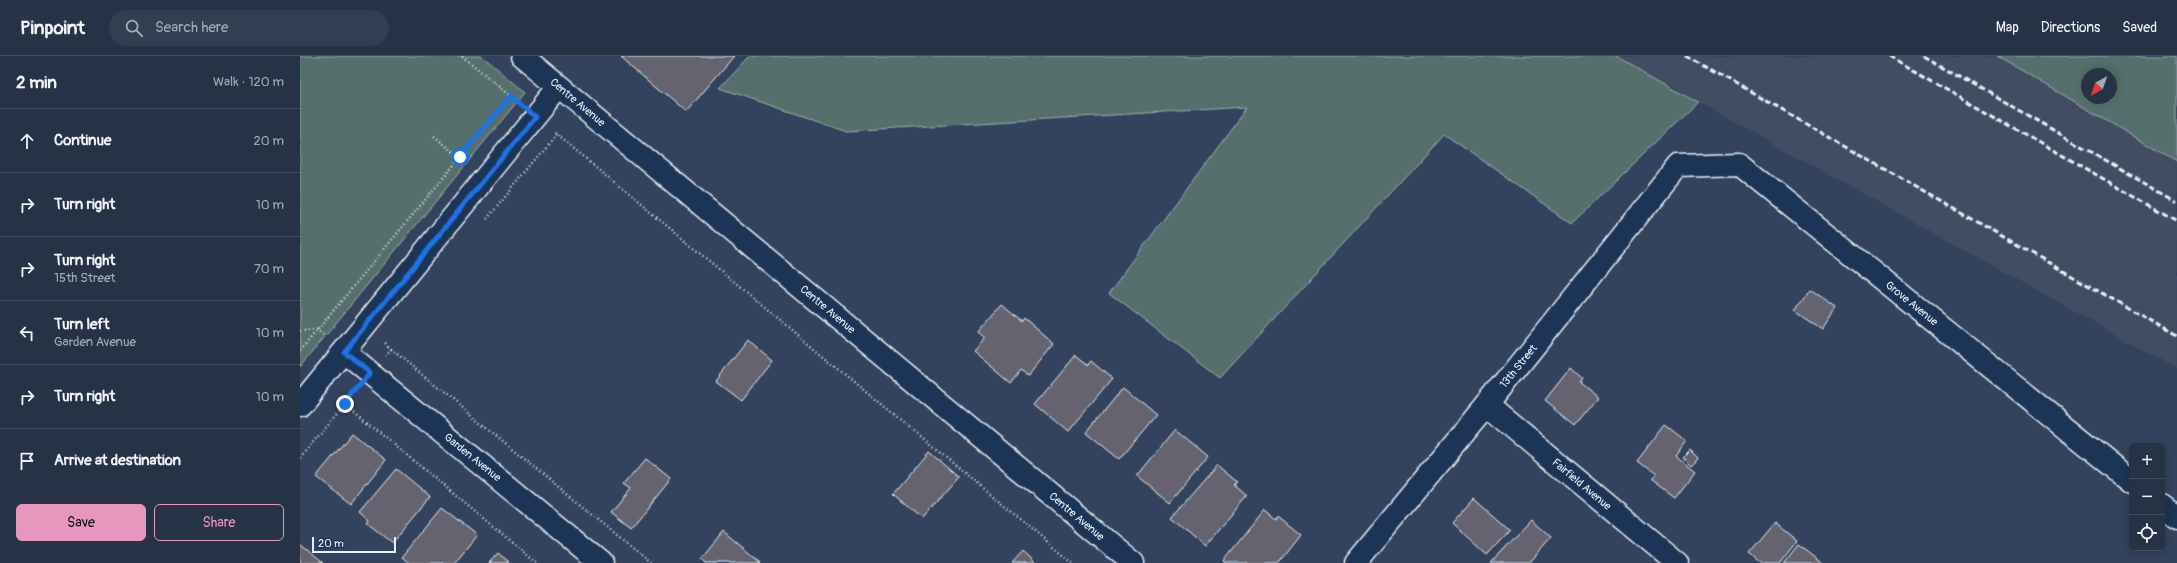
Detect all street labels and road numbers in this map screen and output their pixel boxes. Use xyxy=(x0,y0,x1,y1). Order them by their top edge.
street label: Centre Avenue xyxy=(548,76,608,130)
street label: Grove Avenue xyxy=(1883,278,1941,329)
street label: Centre Avenue xyxy=(798,283,858,337)
street label: 13th Street xyxy=(1497,341,1540,391)
street label: Garden Avenue xyxy=(442,431,504,485)
street label: Fairfield Avenue xyxy=(1550,456,1614,513)
street label: Centre Avenue xyxy=(1047,490,1107,544)

